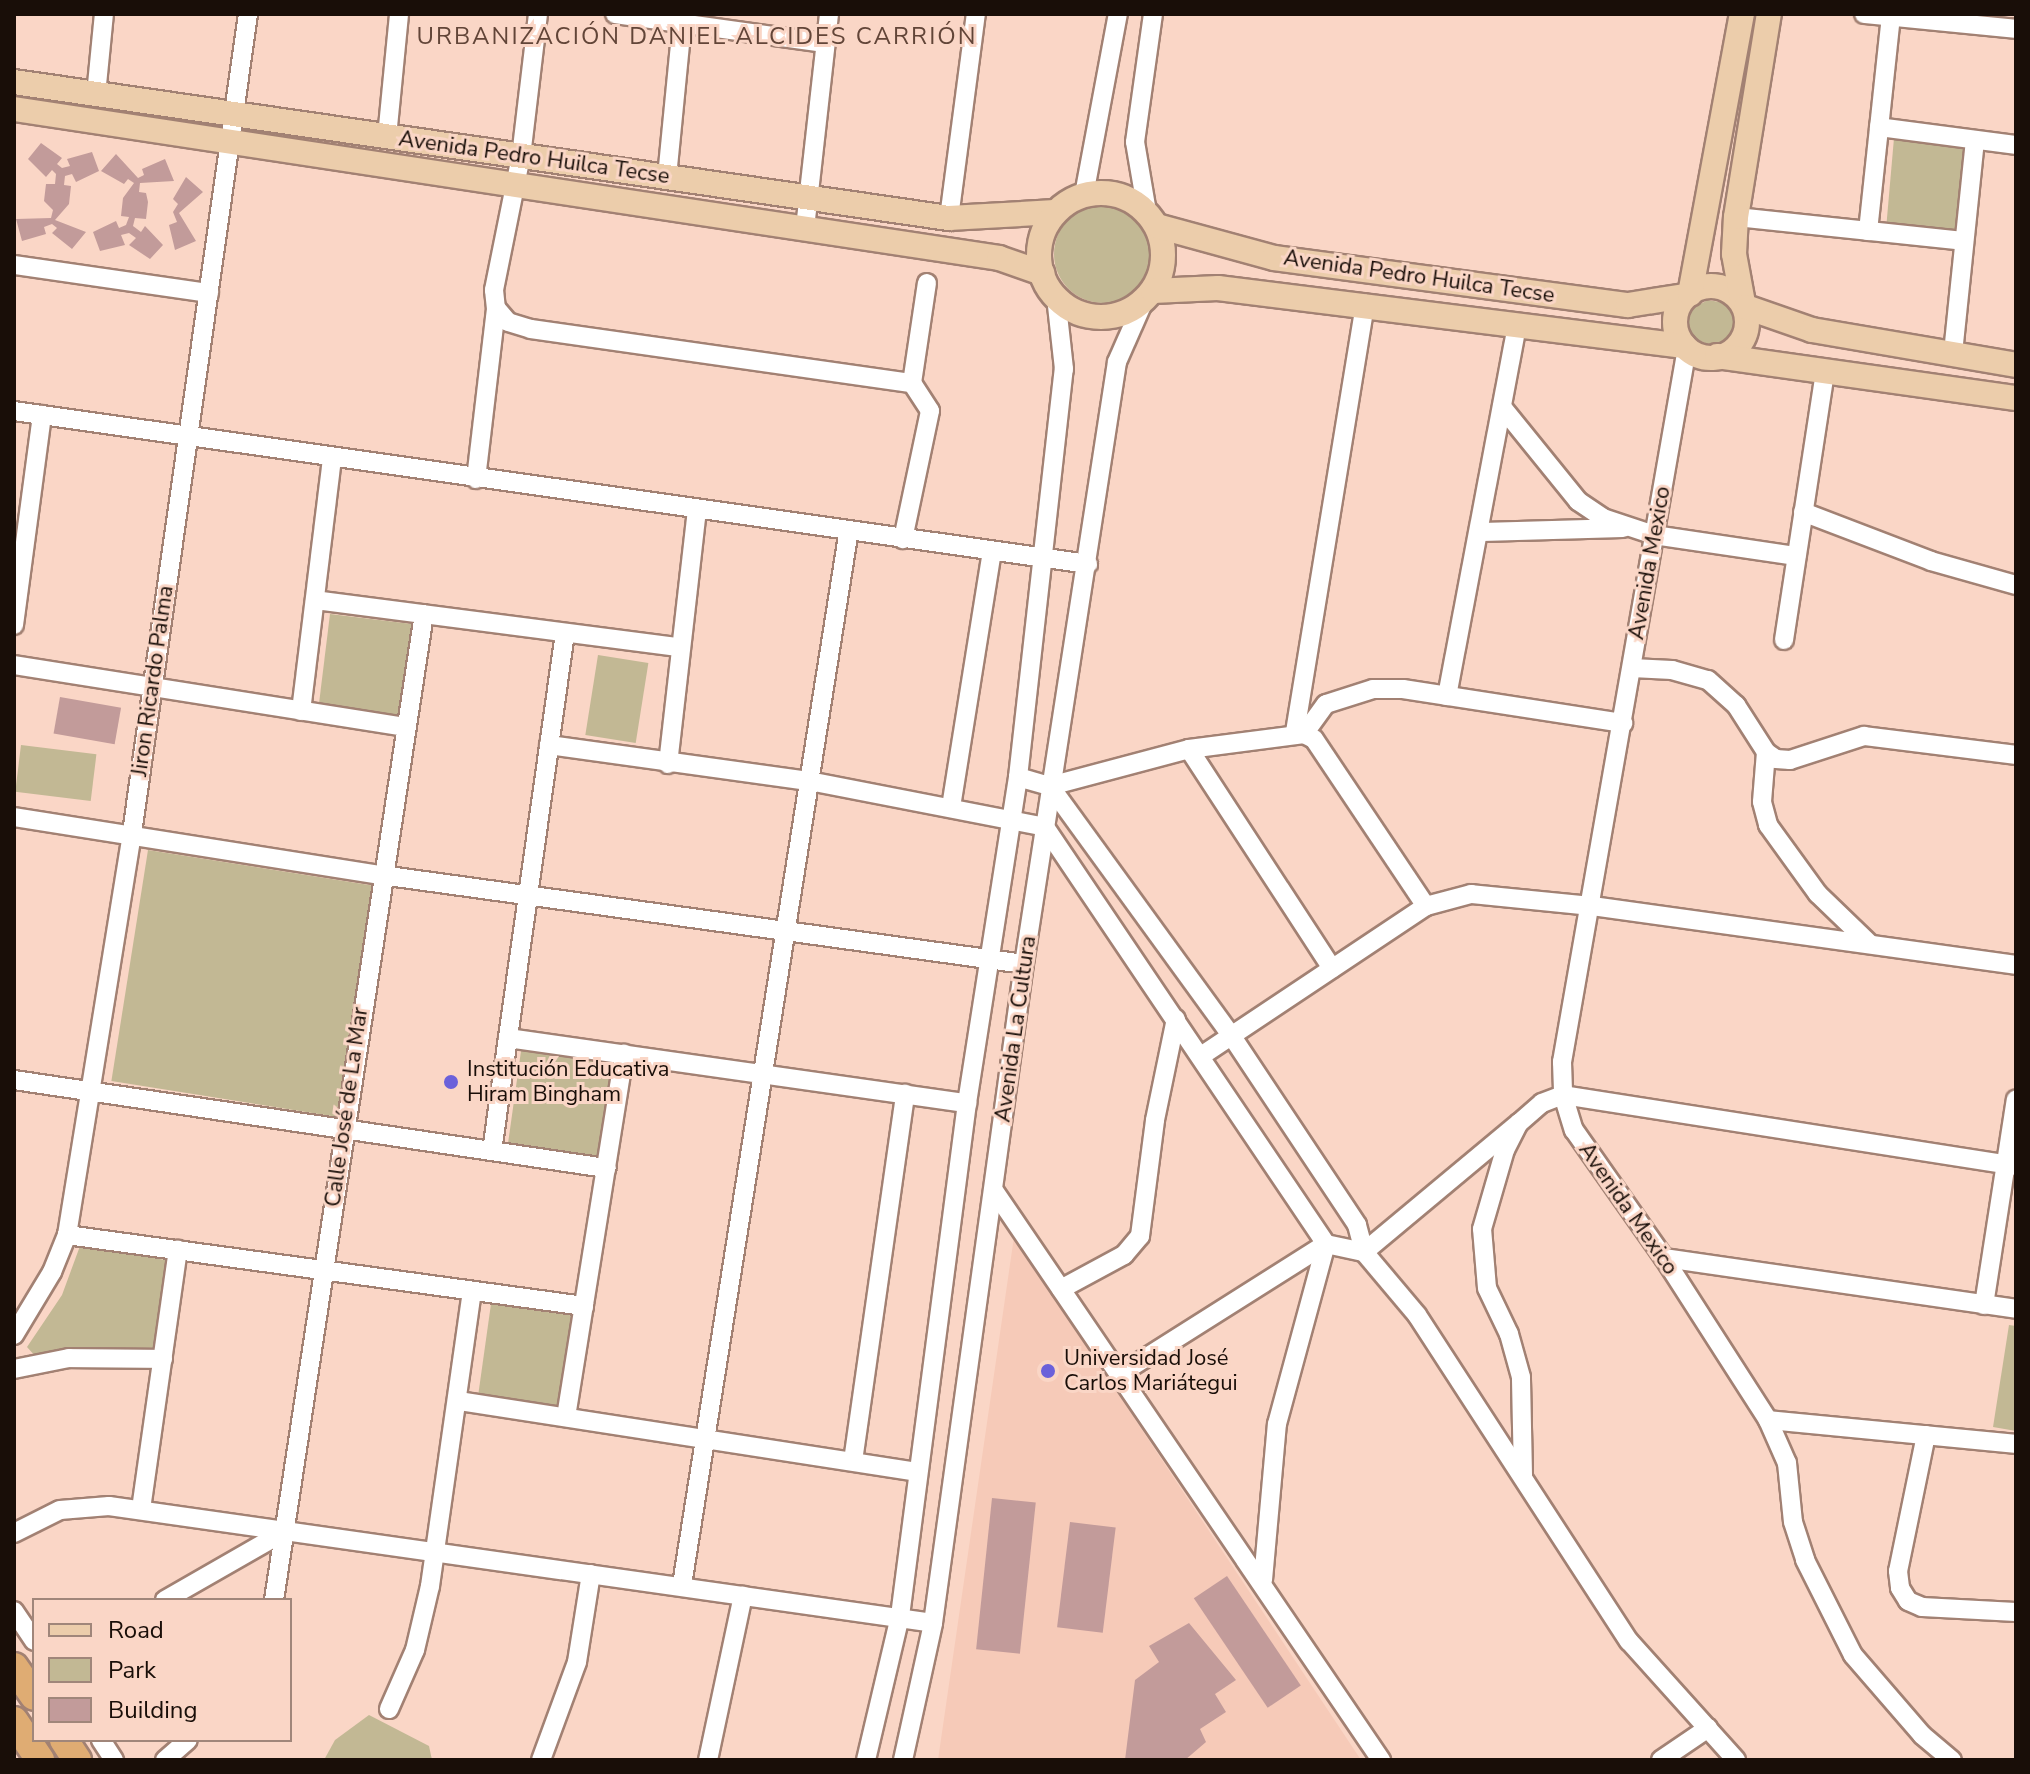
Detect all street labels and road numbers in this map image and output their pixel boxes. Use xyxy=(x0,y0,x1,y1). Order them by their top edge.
street label: Avenida Pedro Huilca Tecse xyxy=(397,126,671,190)
street label: Avenida Pedro Huilca Tecse xyxy=(1282,245,1556,309)
street label: Avenida Mexico xyxy=(1624,484,1676,642)
street label: Jiron Ricardo Palma xyxy=(127,584,179,778)
street label: Avenida La Cultura xyxy=(990,934,1042,1124)
street label: Calle José de La Mar xyxy=(320,1005,374,1209)
street label: Avenida Mexico xyxy=(1573,1138,1683,1280)

